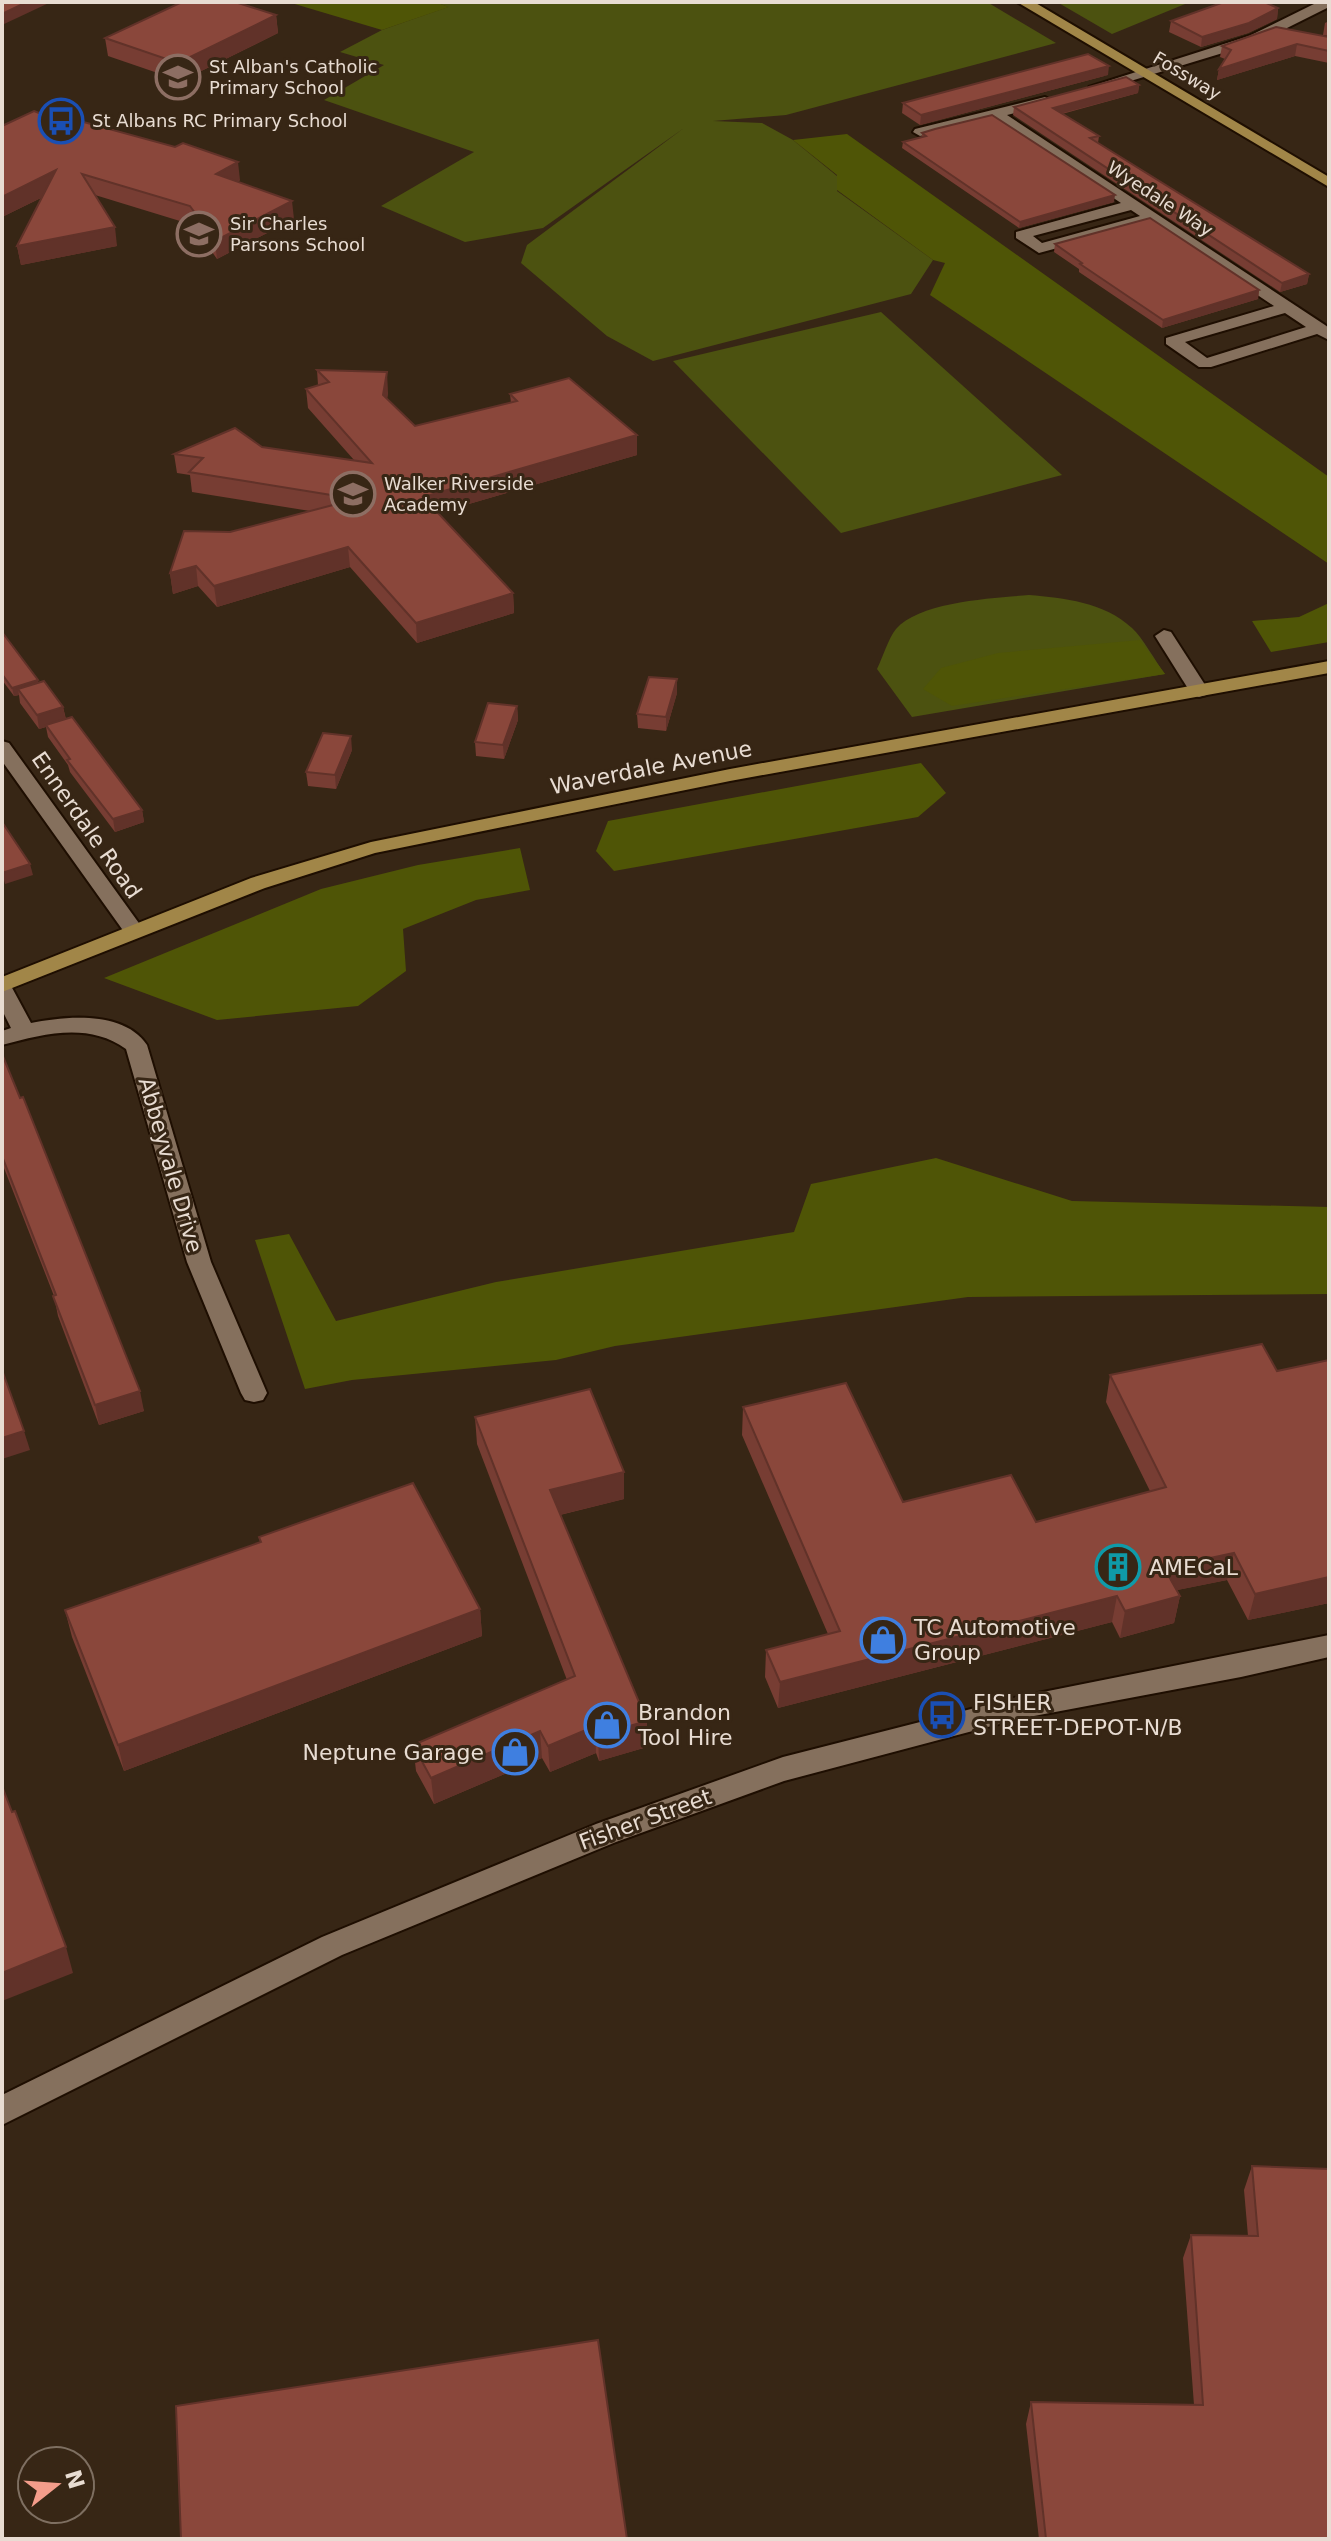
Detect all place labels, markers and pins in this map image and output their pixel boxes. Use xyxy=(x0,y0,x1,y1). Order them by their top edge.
school or university icon: St Alban's Catholic Primary School xyxy=(154,53,202,101)
place label: St Alban's Catholic Primary School xyxy=(209,56,377,98)
bus stop icon: St Albans RC Primary School xyxy=(37,97,85,145)
place label: St Albans RC Primary School xyxy=(92,110,347,131)
school or university icon: Sir Charles Parsons School xyxy=(175,210,223,258)
place label: Sir Charles Parsons School xyxy=(230,213,365,255)
school or university icon: Walker Riverside Academy xyxy=(329,470,377,518)
place label: Walker Riverside Academy xyxy=(384,473,534,515)
building icon: AMECaL xyxy=(1094,1543,1142,1591)
place label: AMECaL xyxy=(1149,1555,1239,1580)
place label: TC Automotive Group xyxy=(913,1615,1076,1665)
shop icon: TC Automotive Group xyxy=(859,1616,907,1664)
place label: FISHER STREET-DEPOT-N/B xyxy=(973,1690,1183,1740)
bus stop icon: FISHER STREET-DEPOT-N/B xyxy=(918,1691,966,1739)
place label: Brandon Tool Hire xyxy=(637,1700,732,1750)
shop icon: Brandon Tool Hire xyxy=(583,1701,631,1749)
shop icon: Neptune Garage xyxy=(491,1728,539,1776)
place label: Neptune Garage xyxy=(302,1740,484,1765)

